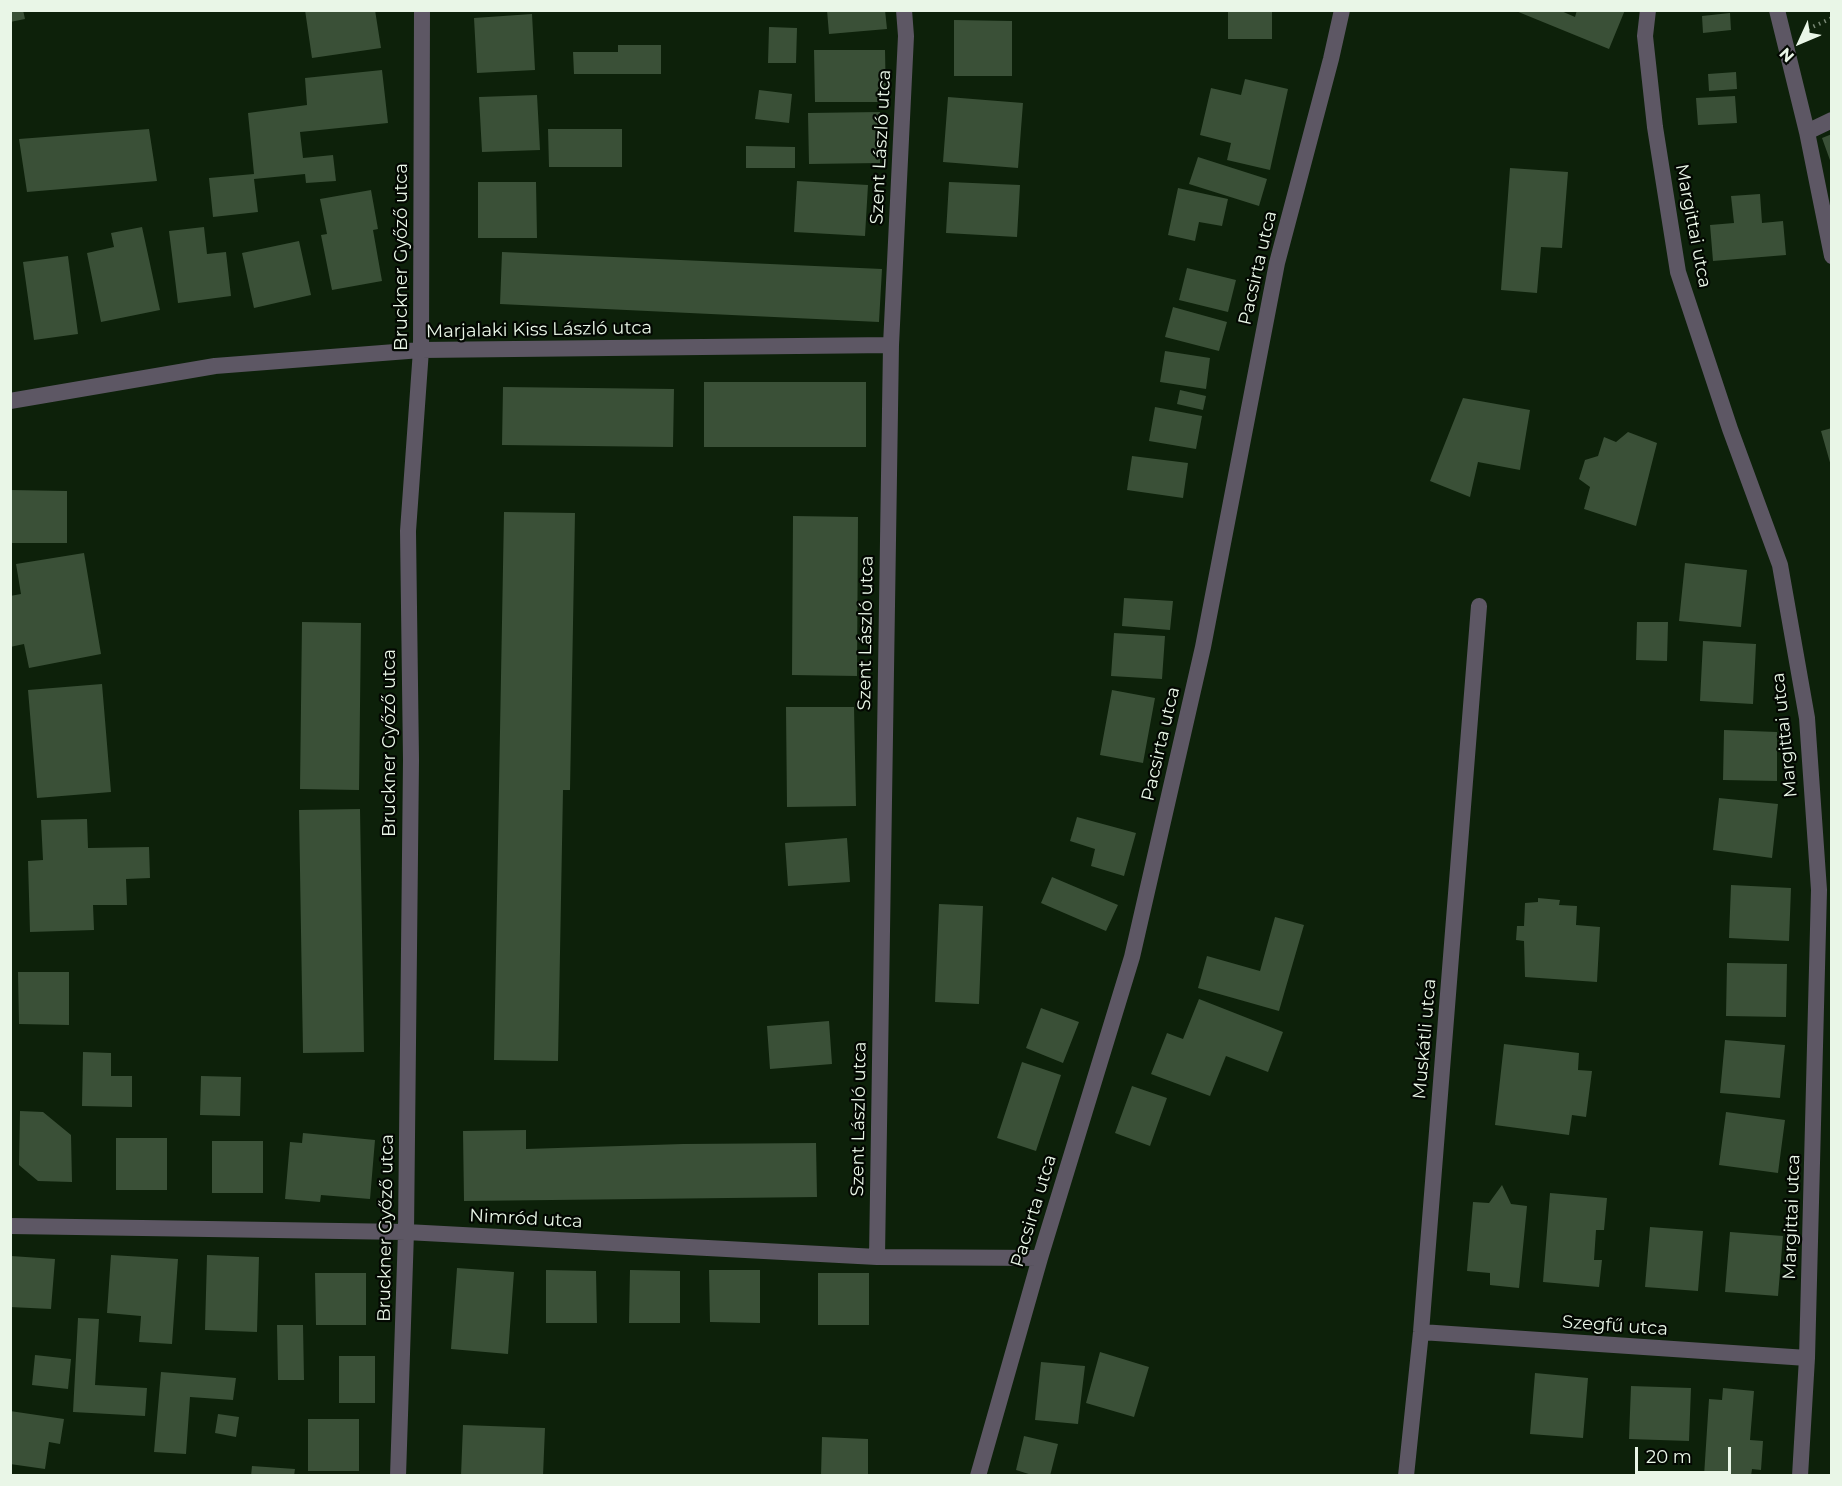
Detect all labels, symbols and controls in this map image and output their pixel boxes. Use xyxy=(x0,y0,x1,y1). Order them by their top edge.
north arrow xyxy=(1770,12,1830,72)
text: N xyxy=(1775,44,1798,66)
street label: Szent László utca xyxy=(866,69,896,225)
street label: Margittai utca xyxy=(1670,162,1716,290)
street label: Bruckner Győző utca xyxy=(391,163,413,351)
street label: Pacsirta utca xyxy=(1234,209,1282,327)
street label: Marjalaki Kiss László utca xyxy=(426,317,652,343)
street label: Szent László utca xyxy=(854,555,878,711)
street label: Bruckner Győző utca xyxy=(379,649,401,837)
street label: Margittai utca xyxy=(1768,671,1802,799)
street label: Pacsirta utca xyxy=(1137,685,1185,803)
street label: Muskátli utca xyxy=(1409,978,1441,1100)
street label: Szent László utca xyxy=(847,1041,871,1197)
street label: Bruckner Győző utca xyxy=(374,1134,398,1322)
street label: Pacsirta utca xyxy=(1007,1152,1061,1270)
street label: Margittai utca xyxy=(1779,1154,1805,1280)
street label: Nimród utca xyxy=(469,1205,583,1233)
street label: Szegfű utca xyxy=(1561,1312,1669,1340)
scale bar xyxy=(1638,1435,1734,1473)
text: 20 m xyxy=(1646,1446,1692,1468)

